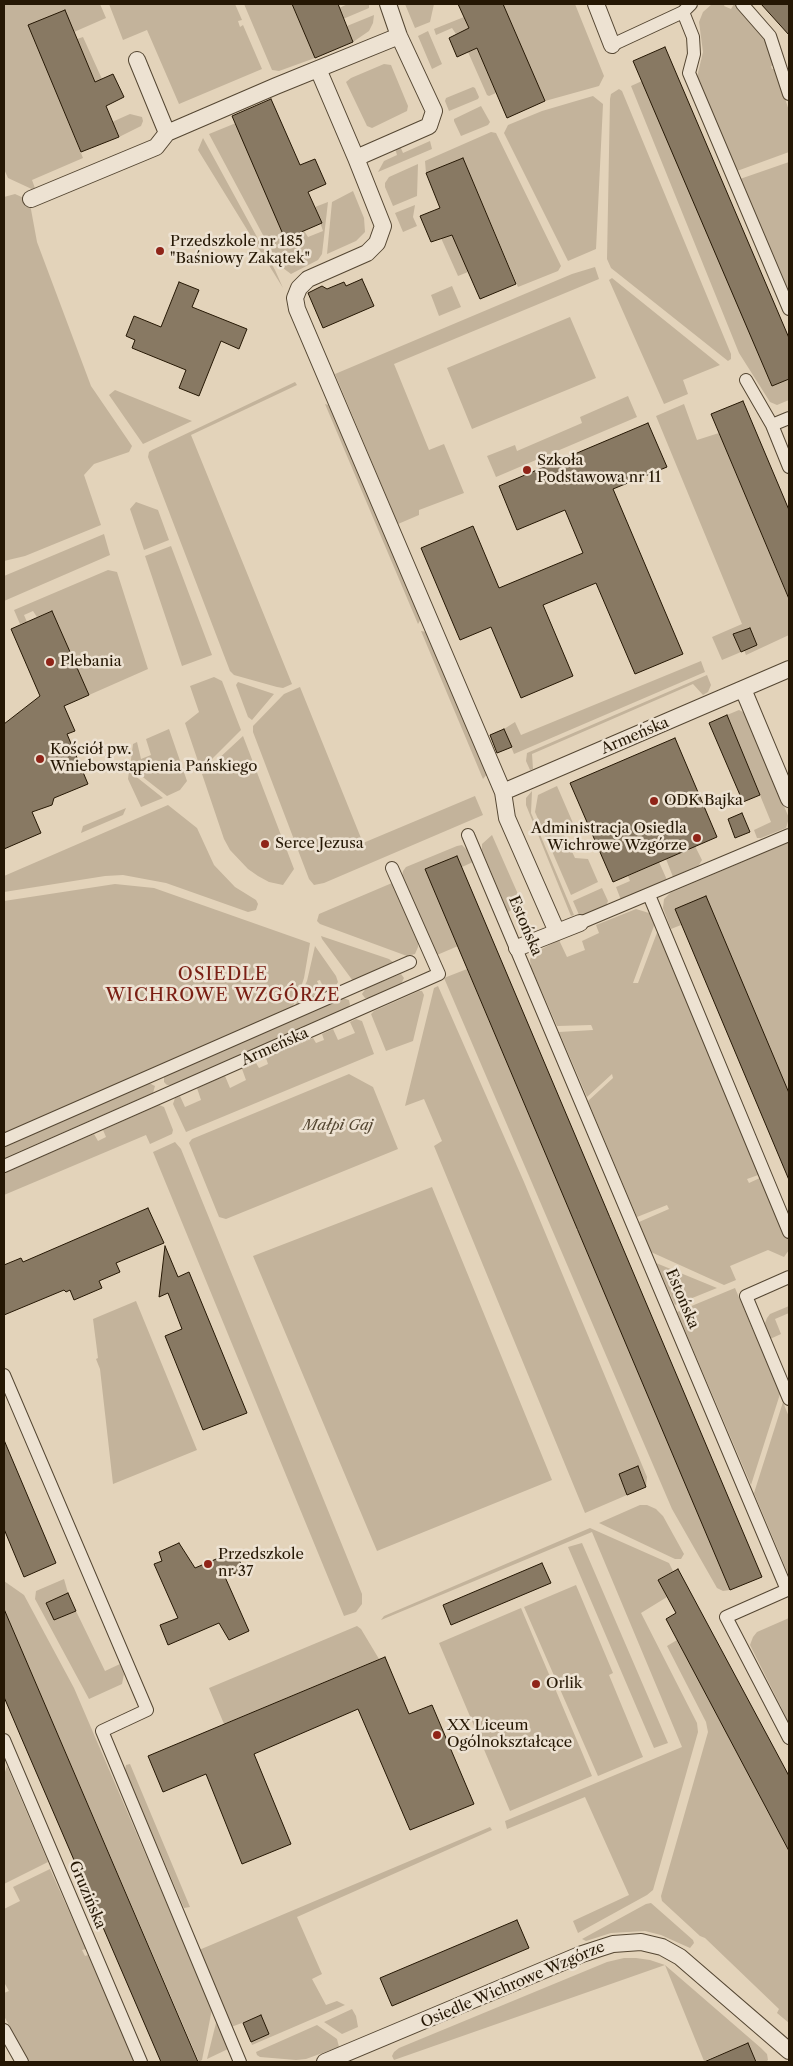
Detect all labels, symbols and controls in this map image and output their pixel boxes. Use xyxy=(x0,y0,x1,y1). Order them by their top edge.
place label: Przedszkole nr 185 "Baśniowy Zakątek" xyxy=(170,233,310,268)
marker: Przedszkole nr 185 "Baśniowy Zakątek" xyxy=(154,245,166,257)
place label: Szkoła Podstawowa nr 11 xyxy=(537,452,661,487)
marker: Szkoła Podstawowa nr 11 xyxy=(521,464,533,476)
place label: Plebania xyxy=(60,653,122,671)
marker: Plebania xyxy=(44,656,56,668)
street label: Armeńska xyxy=(598,714,672,758)
place label: Kościół pw. Wniebowstąpienia Pańskiego xyxy=(50,741,257,776)
marker: Kościół pw. Wniebowstąpienia Pańskiego xyxy=(34,753,46,765)
place label: ODK Bajka xyxy=(664,792,743,810)
marker: ODK Bajka xyxy=(648,795,660,807)
place label: Administracja Osiedla Wichrowe Wzgórze xyxy=(531,820,687,855)
marker: Administracja Osiedla Wichrowe Wzgórze xyxy=(691,832,703,844)
place label: Serce Jezusa xyxy=(275,835,364,853)
marker: Serce Jezusa xyxy=(259,838,271,850)
street label: Estońska xyxy=(504,893,546,959)
district label: OSIEDLE WICHROWE WZGÓRZE xyxy=(104,964,342,1006)
street label: Armeńska xyxy=(239,1024,311,1070)
park label: Małpi Gaj xyxy=(303,1117,373,1135)
street label: Estońska xyxy=(661,1266,703,1332)
place label: Przedszkole nr 37 xyxy=(218,1546,304,1581)
marker: Przedszkole nr 37 xyxy=(202,1558,214,1570)
place label: Orlik xyxy=(546,1675,582,1693)
marker: Orlik xyxy=(530,1678,542,1690)
place label: XX Liceum Ogólnokształcące xyxy=(447,1717,572,1752)
marker: XX Liceum Ogólnokształcące xyxy=(431,1729,443,1741)
street label: Gruzińska xyxy=(65,1858,109,1932)
street label: Osiedle Wichrowe Wzgórze xyxy=(418,1938,608,2032)

